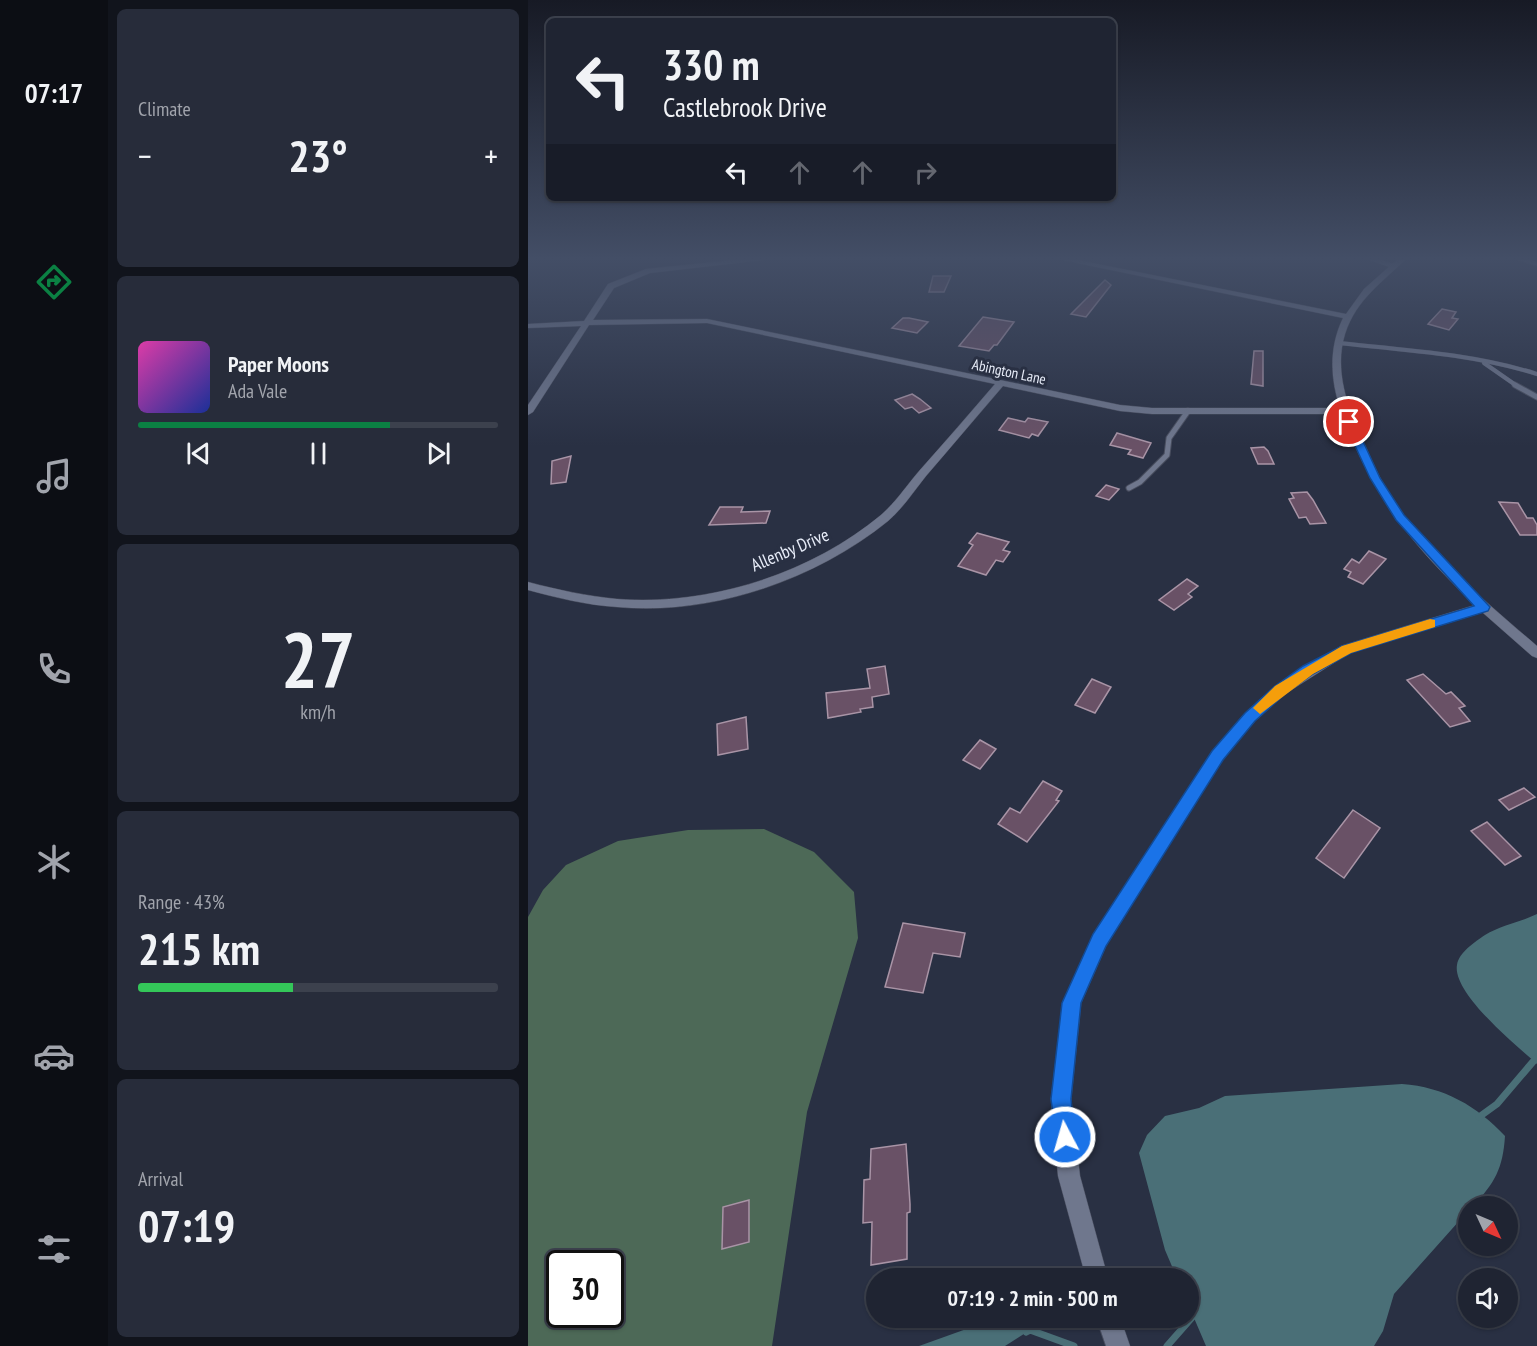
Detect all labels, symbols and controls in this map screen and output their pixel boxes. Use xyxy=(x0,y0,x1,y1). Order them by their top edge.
text: 330 m xyxy=(663,37,760,92)
icon: left xyxy=(564,42,642,120)
text: 07:17 xyxy=(25,76,83,110)
text: Castlebrook Drive xyxy=(663,90,827,124)
text: Climate xyxy=(138,96,191,122)
text: 23° xyxy=(288,126,348,184)
text: − xyxy=(138,134,152,177)
text: + xyxy=(484,134,498,177)
icon: left xyxy=(720,156,753,189)
icon: ahead xyxy=(783,156,816,189)
icon: ahead xyxy=(846,156,879,189)
icon: right xyxy=(909,156,942,189)
icon: directions xyxy=(33,261,75,303)
text: Paper Moons xyxy=(228,350,329,378)
street label: Abington Lane xyxy=(970,354,1048,389)
text: Ada Vale xyxy=(228,378,287,404)
pin xyxy=(1323,396,1374,447)
icon: arrive xyxy=(1332,405,1365,438)
icon: previous xyxy=(182,437,215,470)
icon: pause xyxy=(302,437,335,470)
icon: next xyxy=(422,437,455,470)
icon: music xyxy=(33,455,75,497)
street label: Allenby Drive xyxy=(747,523,832,576)
text: 27 xyxy=(281,609,355,710)
icon: phone xyxy=(33,648,75,690)
text: km/h xyxy=(300,699,336,725)
icon: climate xyxy=(33,841,75,883)
text: Range · 43% xyxy=(138,889,225,915)
text: 215 km xyxy=(138,919,260,977)
icon: car xyxy=(33,1035,75,1077)
position arrow xyxy=(1033,1105,1097,1169)
text: Arrival xyxy=(138,1166,183,1192)
text: 07:19 xyxy=(138,1196,235,1254)
north arrow xyxy=(1458,1196,1518,1256)
map controls xyxy=(1458,1196,1518,1328)
icon: filters xyxy=(33,1228,75,1270)
speed limit sign: 30 xyxy=(546,1250,624,1328)
button: sound xyxy=(1458,1268,1518,1328)
text: 07:19 · 2 min · 500 m xyxy=(947,1284,1118,1312)

